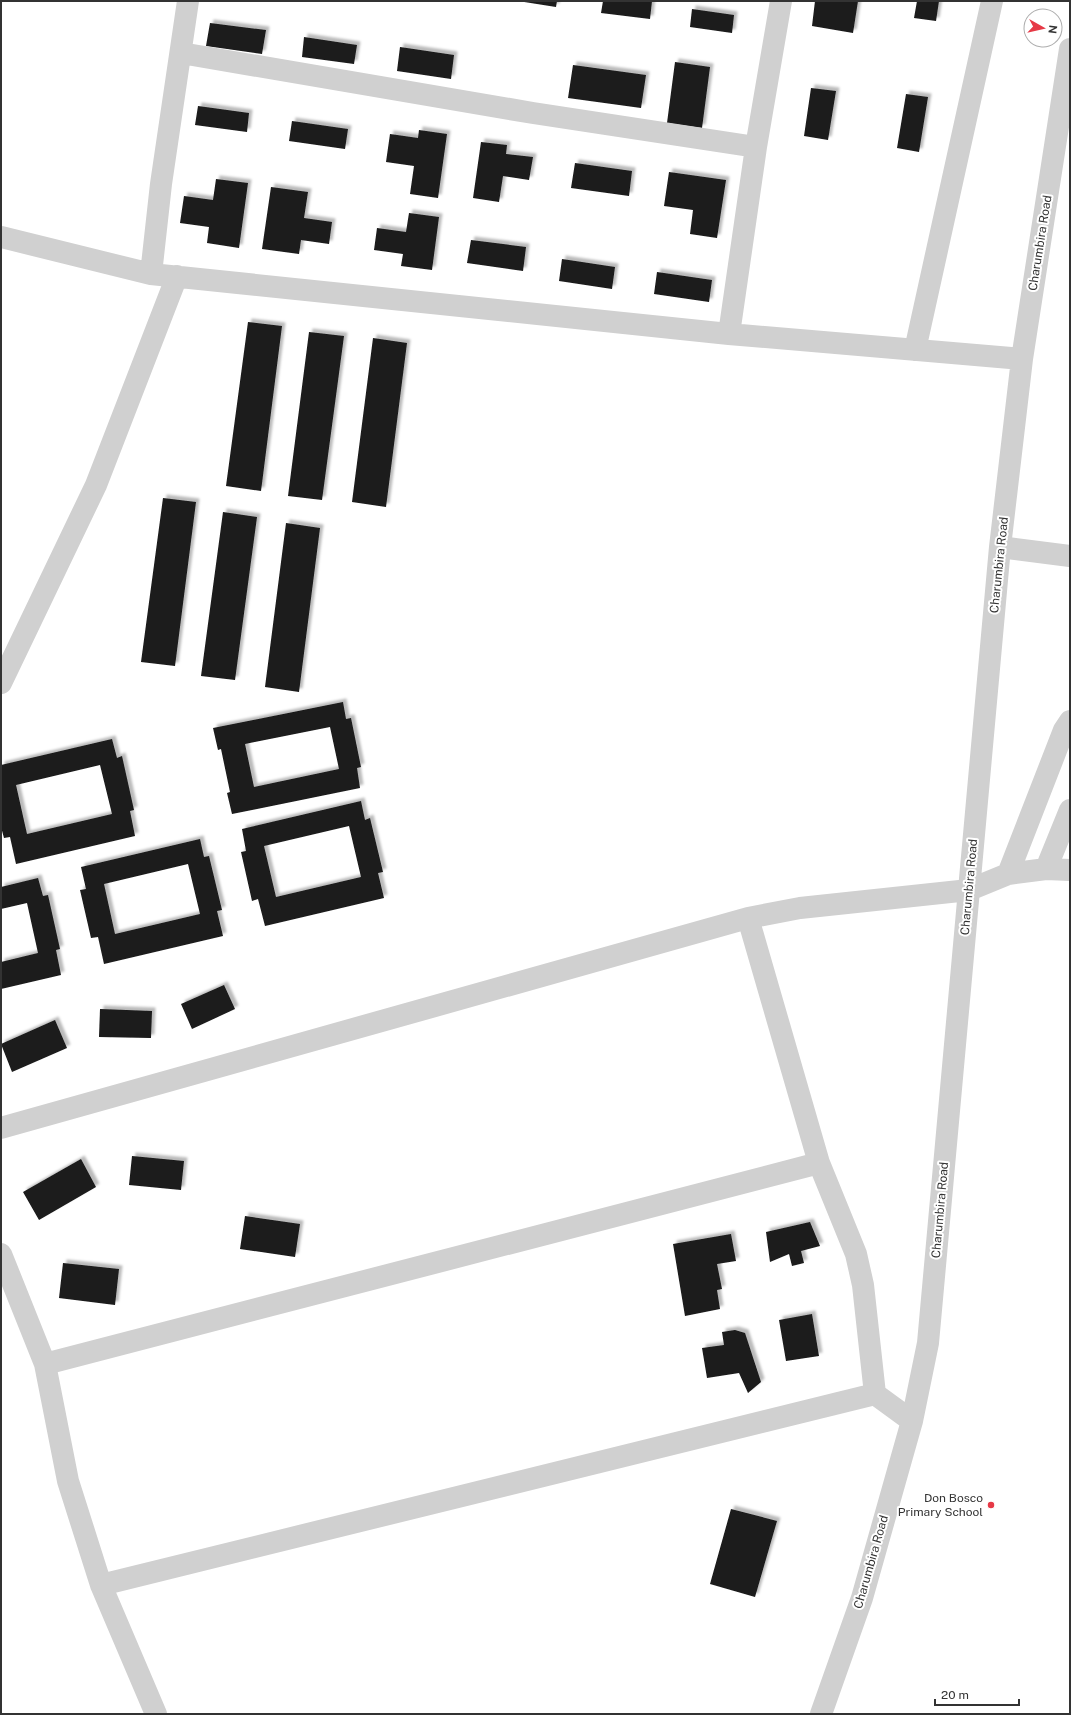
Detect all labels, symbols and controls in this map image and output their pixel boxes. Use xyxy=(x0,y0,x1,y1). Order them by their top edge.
north arrow xyxy=(1023,8,1063,48)
text: N xyxy=(1046,24,1059,34)
street label: Charumbira Road xyxy=(1026,194,1054,292)
street label: Charumbira Road xyxy=(987,516,1011,614)
street label: Charumbira Road xyxy=(958,838,980,936)
street label: Charumbira Road xyxy=(929,1161,951,1259)
place label: Don Bosco Primary School xyxy=(898,1491,983,1519)
marker: Don Bosco Primary School xyxy=(986,1500,996,1510)
street label: Charumbira Road xyxy=(851,1514,891,1610)
scale bar xyxy=(935,1681,1019,1707)
text: 20 m xyxy=(941,1688,969,1702)

